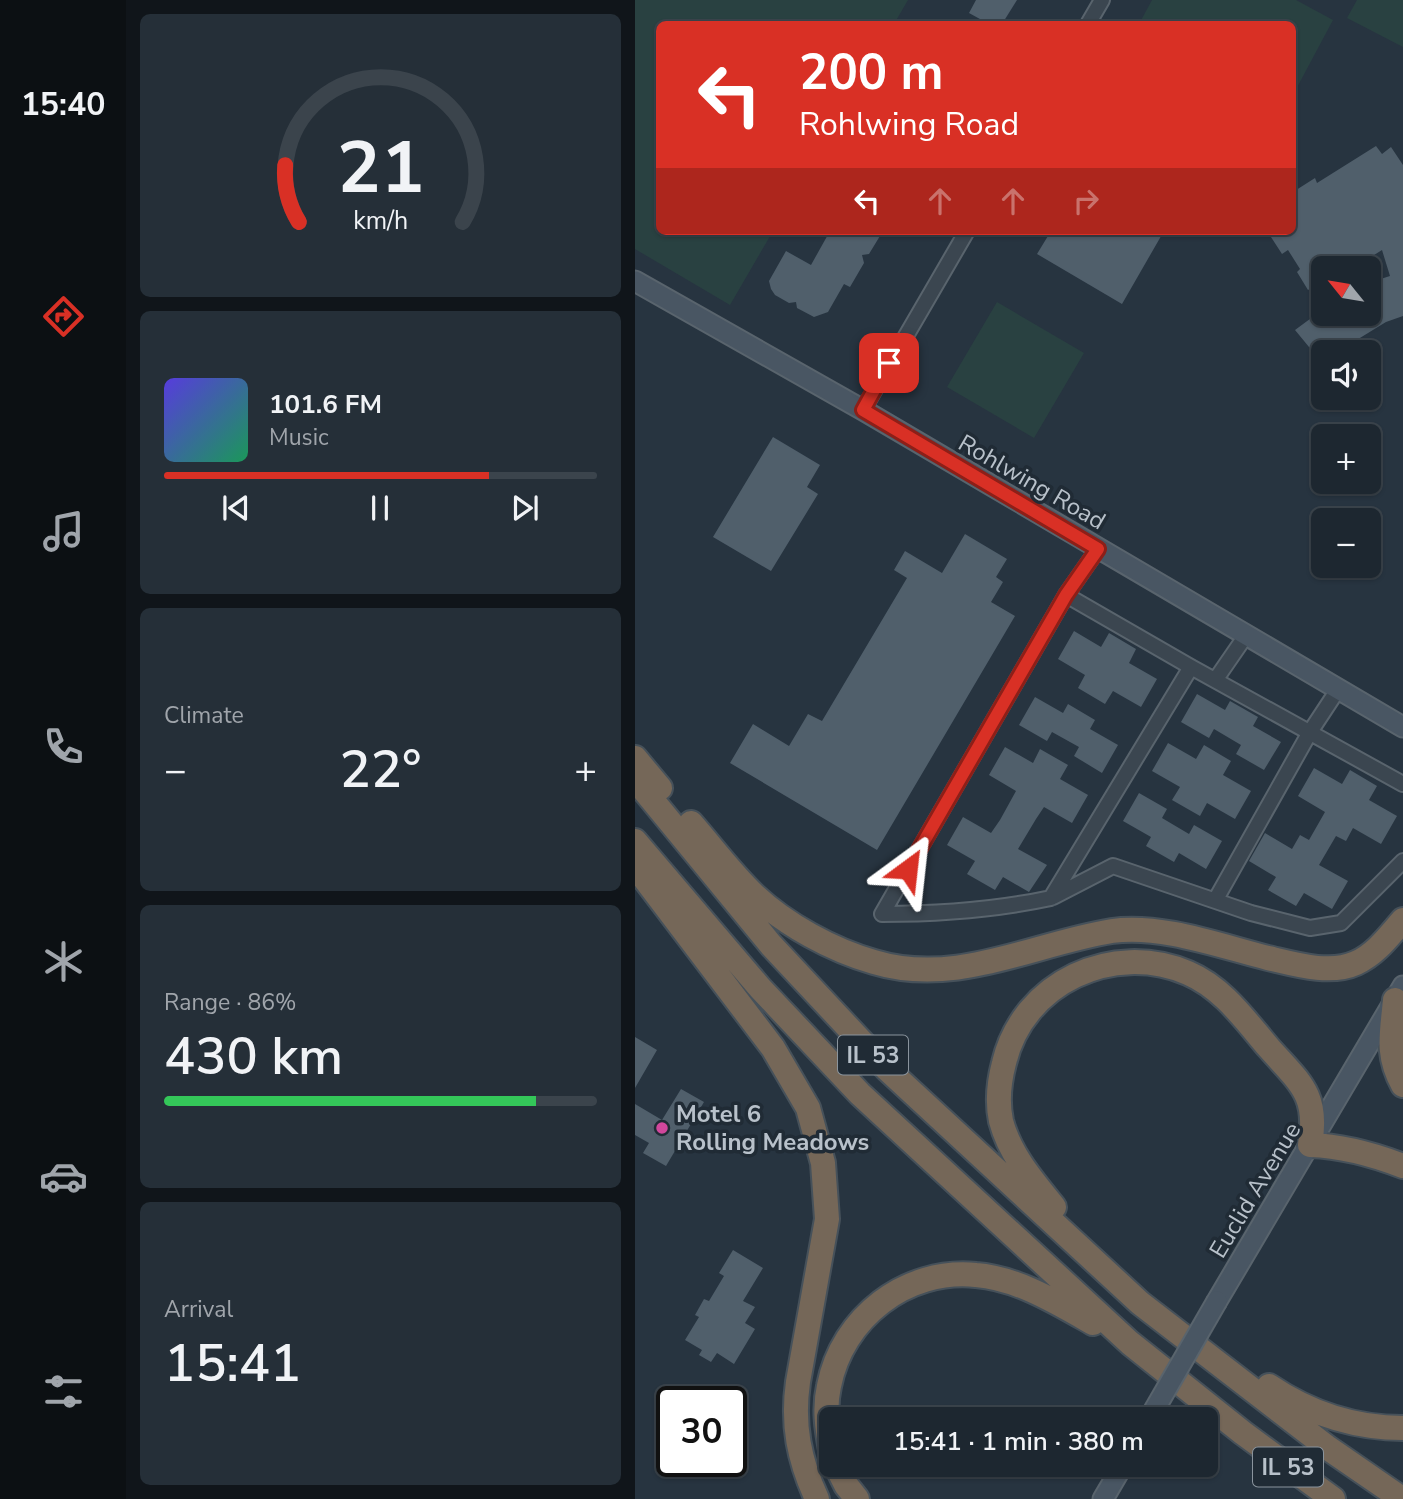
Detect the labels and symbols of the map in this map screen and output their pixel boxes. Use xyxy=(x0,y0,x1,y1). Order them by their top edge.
north arrow xyxy=(1311,256,1381,326)
pin xyxy=(859,333,919,393)
street label: Rohlwing Road xyxy=(953,427,1111,537)
position arrow xyxy=(871,832,945,906)
road number: IL 53 xyxy=(838,1036,908,1074)
place label: Motel 6 Rolling Meadows xyxy=(676,1098,869,1158)
street label: Euclid Avenue xyxy=(1202,1116,1308,1264)
marker: Motel 6 Rolling Meadows xyxy=(654,1120,670,1136)
speed limit sign: 30 xyxy=(656,1386,747,1477)
road number: IL 53 xyxy=(1253,1448,1323,1486)

